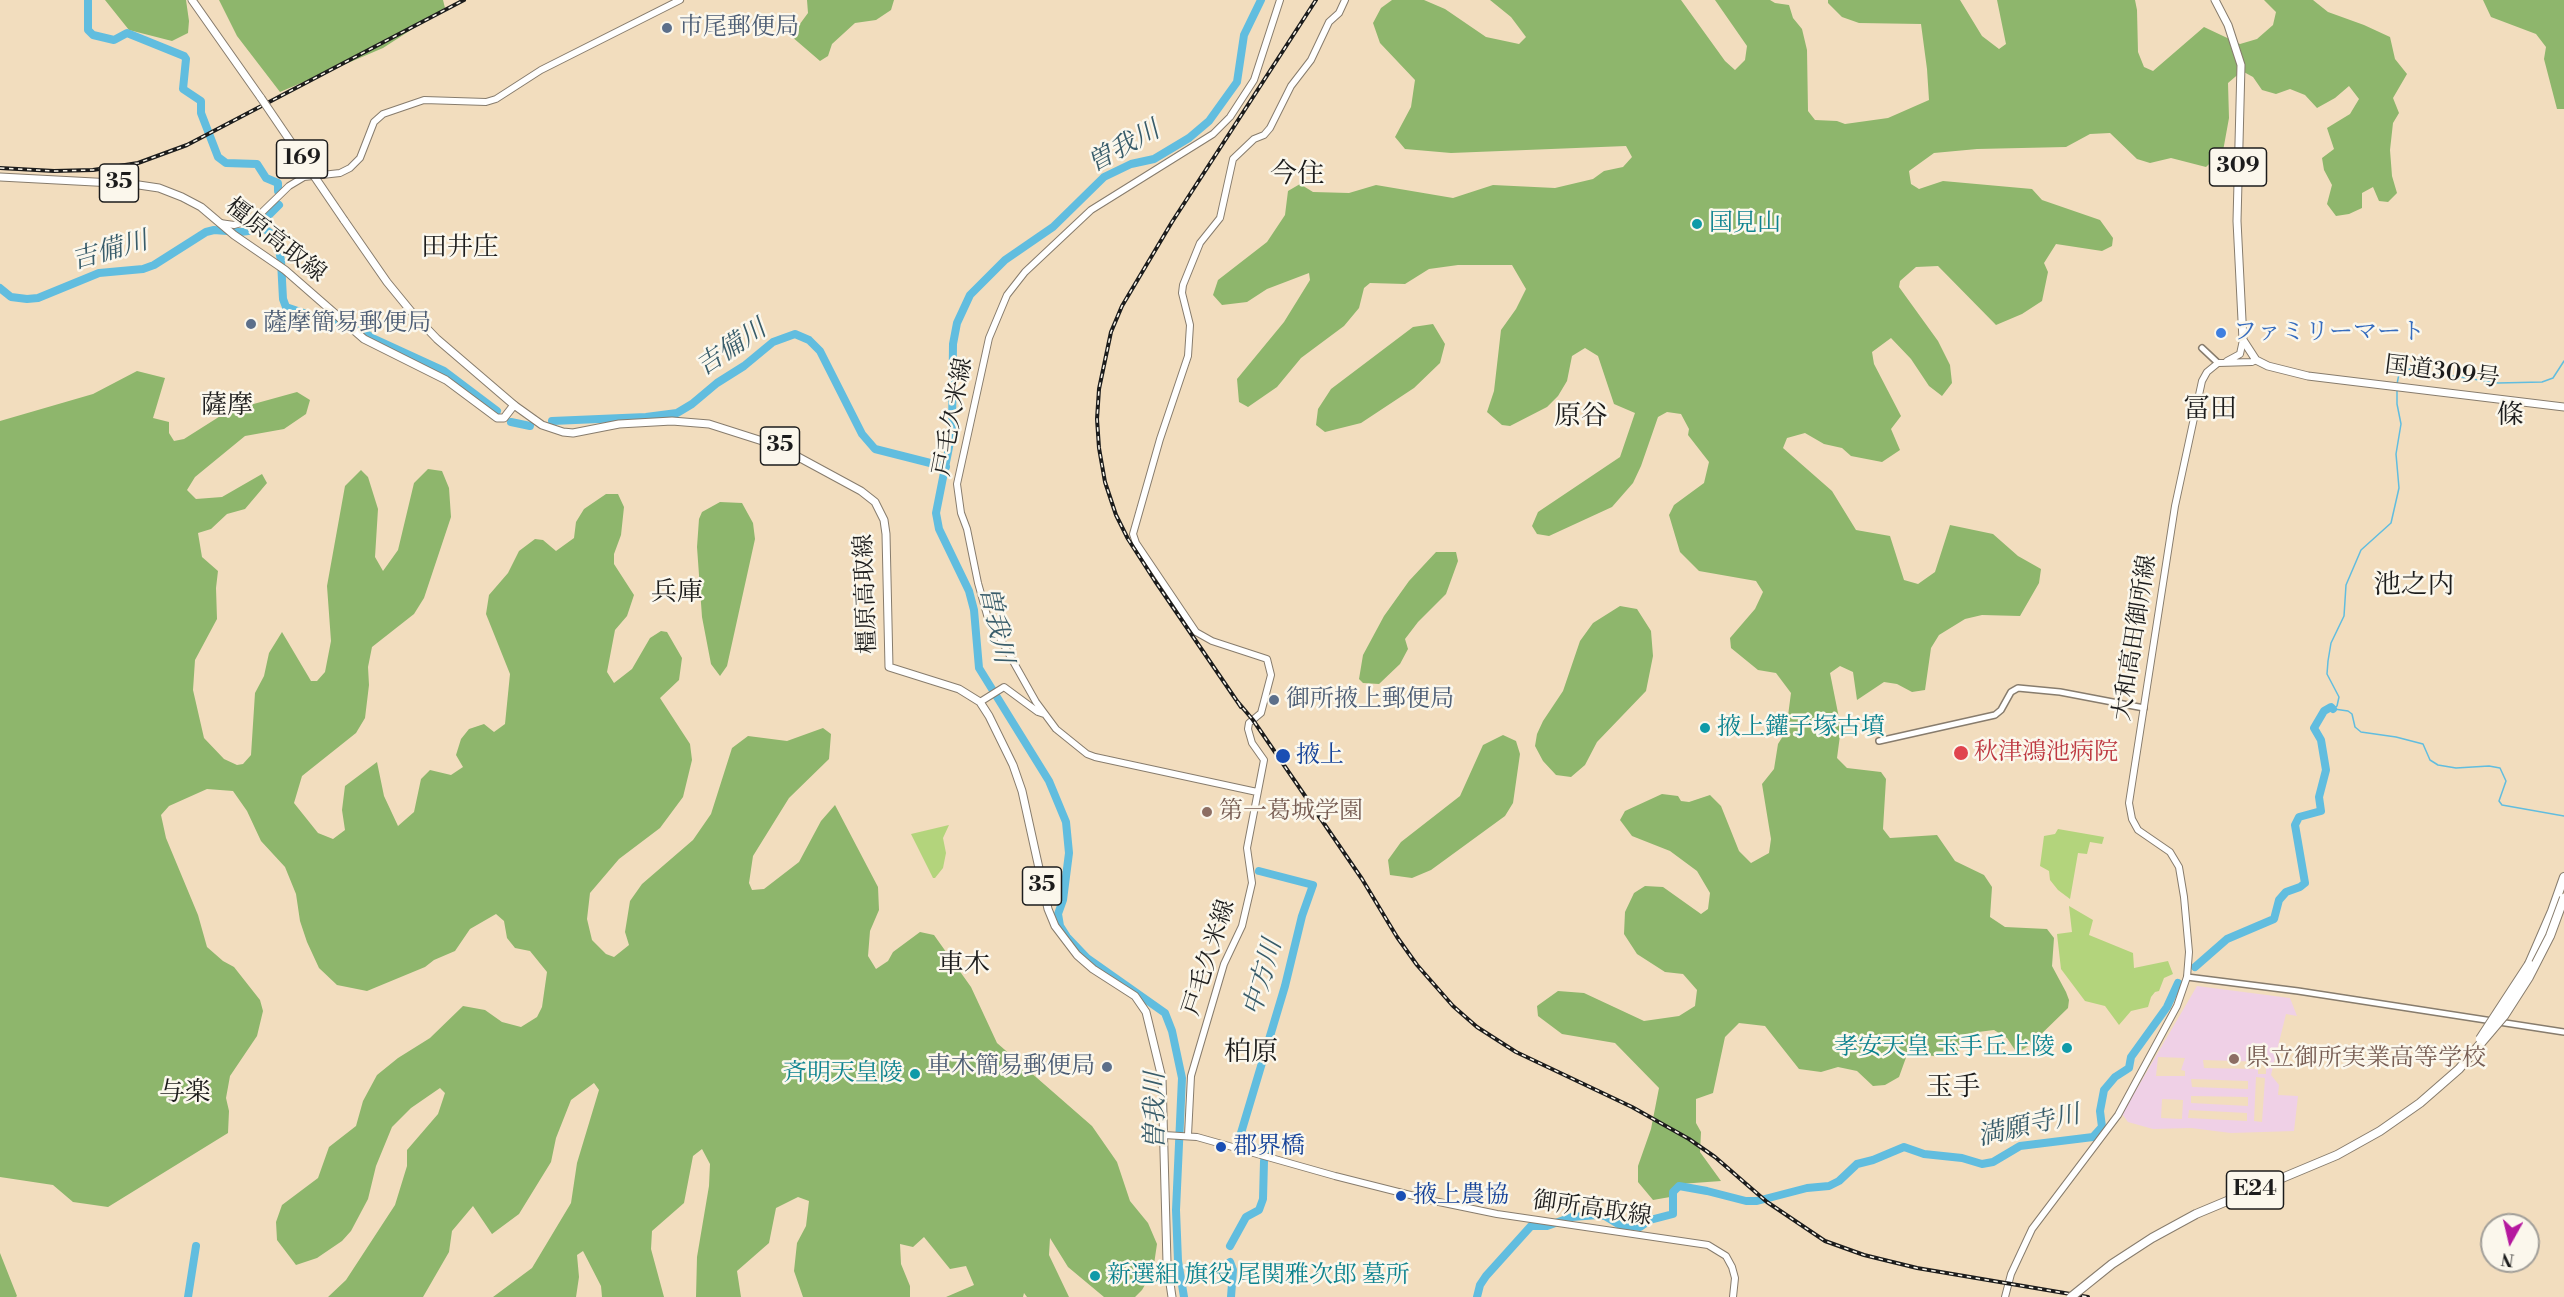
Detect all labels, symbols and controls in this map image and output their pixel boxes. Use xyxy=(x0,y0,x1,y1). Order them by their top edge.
place label: 市尾郵便局 xyxy=(679,14,799,42)
marker: 市尾郵便局 xyxy=(660,21,674,35)
water label: 曽我川 xyxy=(1082,115,1166,181)
road number: 169 xyxy=(276,140,328,178)
road number: 309 xyxy=(2210,148,2266,186)
district label: 今住 xyxy=(1270,160,1324,192)
road number: 35 xyxy=(100,164,138,202)
street label: 橿原高取線 xyxy=(219,193,331,289)
place label: 国見山 xyxy=(1709,210,1781,238)
marker: 国見山 xyxy=(1690,217,1704,231)
water label: 吉備川 xyxy=(68,226,152,278)
district label: 田井庄 xyxy=(421,233,499,265)
place label: 薩摩簡易郵便局 xyxy=(263,310,431,338)
water label: 吉備川 xyxy=(691,314,773,384)
marker: 薩摩簡易郵便局 xyxy=(244,317,258,331)
place label: ファミリーマート xyxy=(2233,319,2425,347)
marker: ファミリーマート xyxy=(2214,326,2228,340)
street label: 国道309号 xyxy=(2383,352,2501,394)
street label: 戸毛久米線 xyxy=(928,355,980,479)
district label: 薩摩 xyxy=(201,391,253,423)
district label: 冨田 xyxy=(2183,395,2237,427)
district label: 條 xyxy=(2497,401,2523,433)
district label: 原谷 xyxy=(1554,402,1608,434)
road number: 35 xyxy=(760,427,800,465)
street label: 橿原高取線 xyxy=(851,534,883,654)
street label: 大和高田御所線 xyxy=(2109,553,2163,723)
district label: 池之内 xyxy=(2374,571,2454,603)
district label: 兵庫 xyxy=(651,578,703,610)
water label: 曽我川 xyxy=(972,584,1018,666)
place label: 御所掖上郵便局 xyxy=(1286,686,1454,714)
marker: 御所掖上郵便局 xyxy=(1267,693,1281,707)
place label: 掖上鑵子塚古墳 xyxy=(1717,714,1885,742)
marker: 掖上鑵子塚古墳 xyxy=(1698,721,1712,735)
place label: 秋津鴻池病院 xyxy=(1974,739,2118,767)
place label: 掖上 xyxy=(1296,742,1344,770)
marker: 秋津鴻池病院 xyxy=(1952,744,1970,762)
marker: 掖上 xyxy=(1274,747,1292,765)
place label: 第一葛城学園 xyxy=(1219,798,1363,826)
marker: 第一葛城学園 xyxy=(1200,805,1214,819)
road number: 35 xyxy=(1022,867,1062,905)
street label: 戸毛久米線 xyxy=(1178,896,1242,1020)
water label: 中方川 xyxy=(1238,936,1290,1020)
district label: 車木 xyxy=(938,950,990,982)
place label: 孝安天皇 玉手丘上陵 xyxy=(1834,1034,2055,1062)
district label: 柏原 xyxy=(1224,1038,1278,1070)
marker: 孝安天皇 玉手丘上陵 xyxy=(2060,1041,2074,1055)
place label: 県立御所実業高等学校 xyxy=(2246,1045,2486,1073)
marker: 県立御所実業高等学校 xyxy=(2227,1052,2241,1066)
place label: 車木簡易郵便局 xyxy=(927,1053,1095,1081)
place label: 斉明天皇陵 xyxy=(783,1060,903,1088)
marker: 車木簡易郵便局 xyxy=(1100,1060,1114,1074)
marker: 斉明天皇陵 xyxy=(908,1067,922,1081)
water label: 曽我川 xyxy=(1141,1072,1173,1150)
district label: 玉手 xyxy=(1926,1073,1980,1105)
district label: 与楽 xyxy=(159,1078,211,1110)
water label: 満願寺川 xyxy=(1975,1100,2083,1154)
place label: 郡界橋 xyxy=(1233,1133,1305,1161)
marker: 郡界橋 xyxy=(1214,1140,1228,1154)
road number: E24 xyxy=(2226,1171,2284,1209)
place label: 掖上農協 xyxy=(1413,1182,1509,1210)
street label: 御所高取線 xyxy=(1531,1187,1653,1233)
marker: 掖上農協 xyxy=(1394,1189,1408,1203)
north arrow xyxy=(2480,1213,2540,1273)
text: N xyxy=(2500,1248,2515,1270)
place label: 新選組 旗役 尾関雅次郎 墓所 xyxy=(1107,1262,1410,1290)
marker: 新選組 旗役 尾関雅次郎 墓所 xyxy=(1088,1269,1102,1283)

